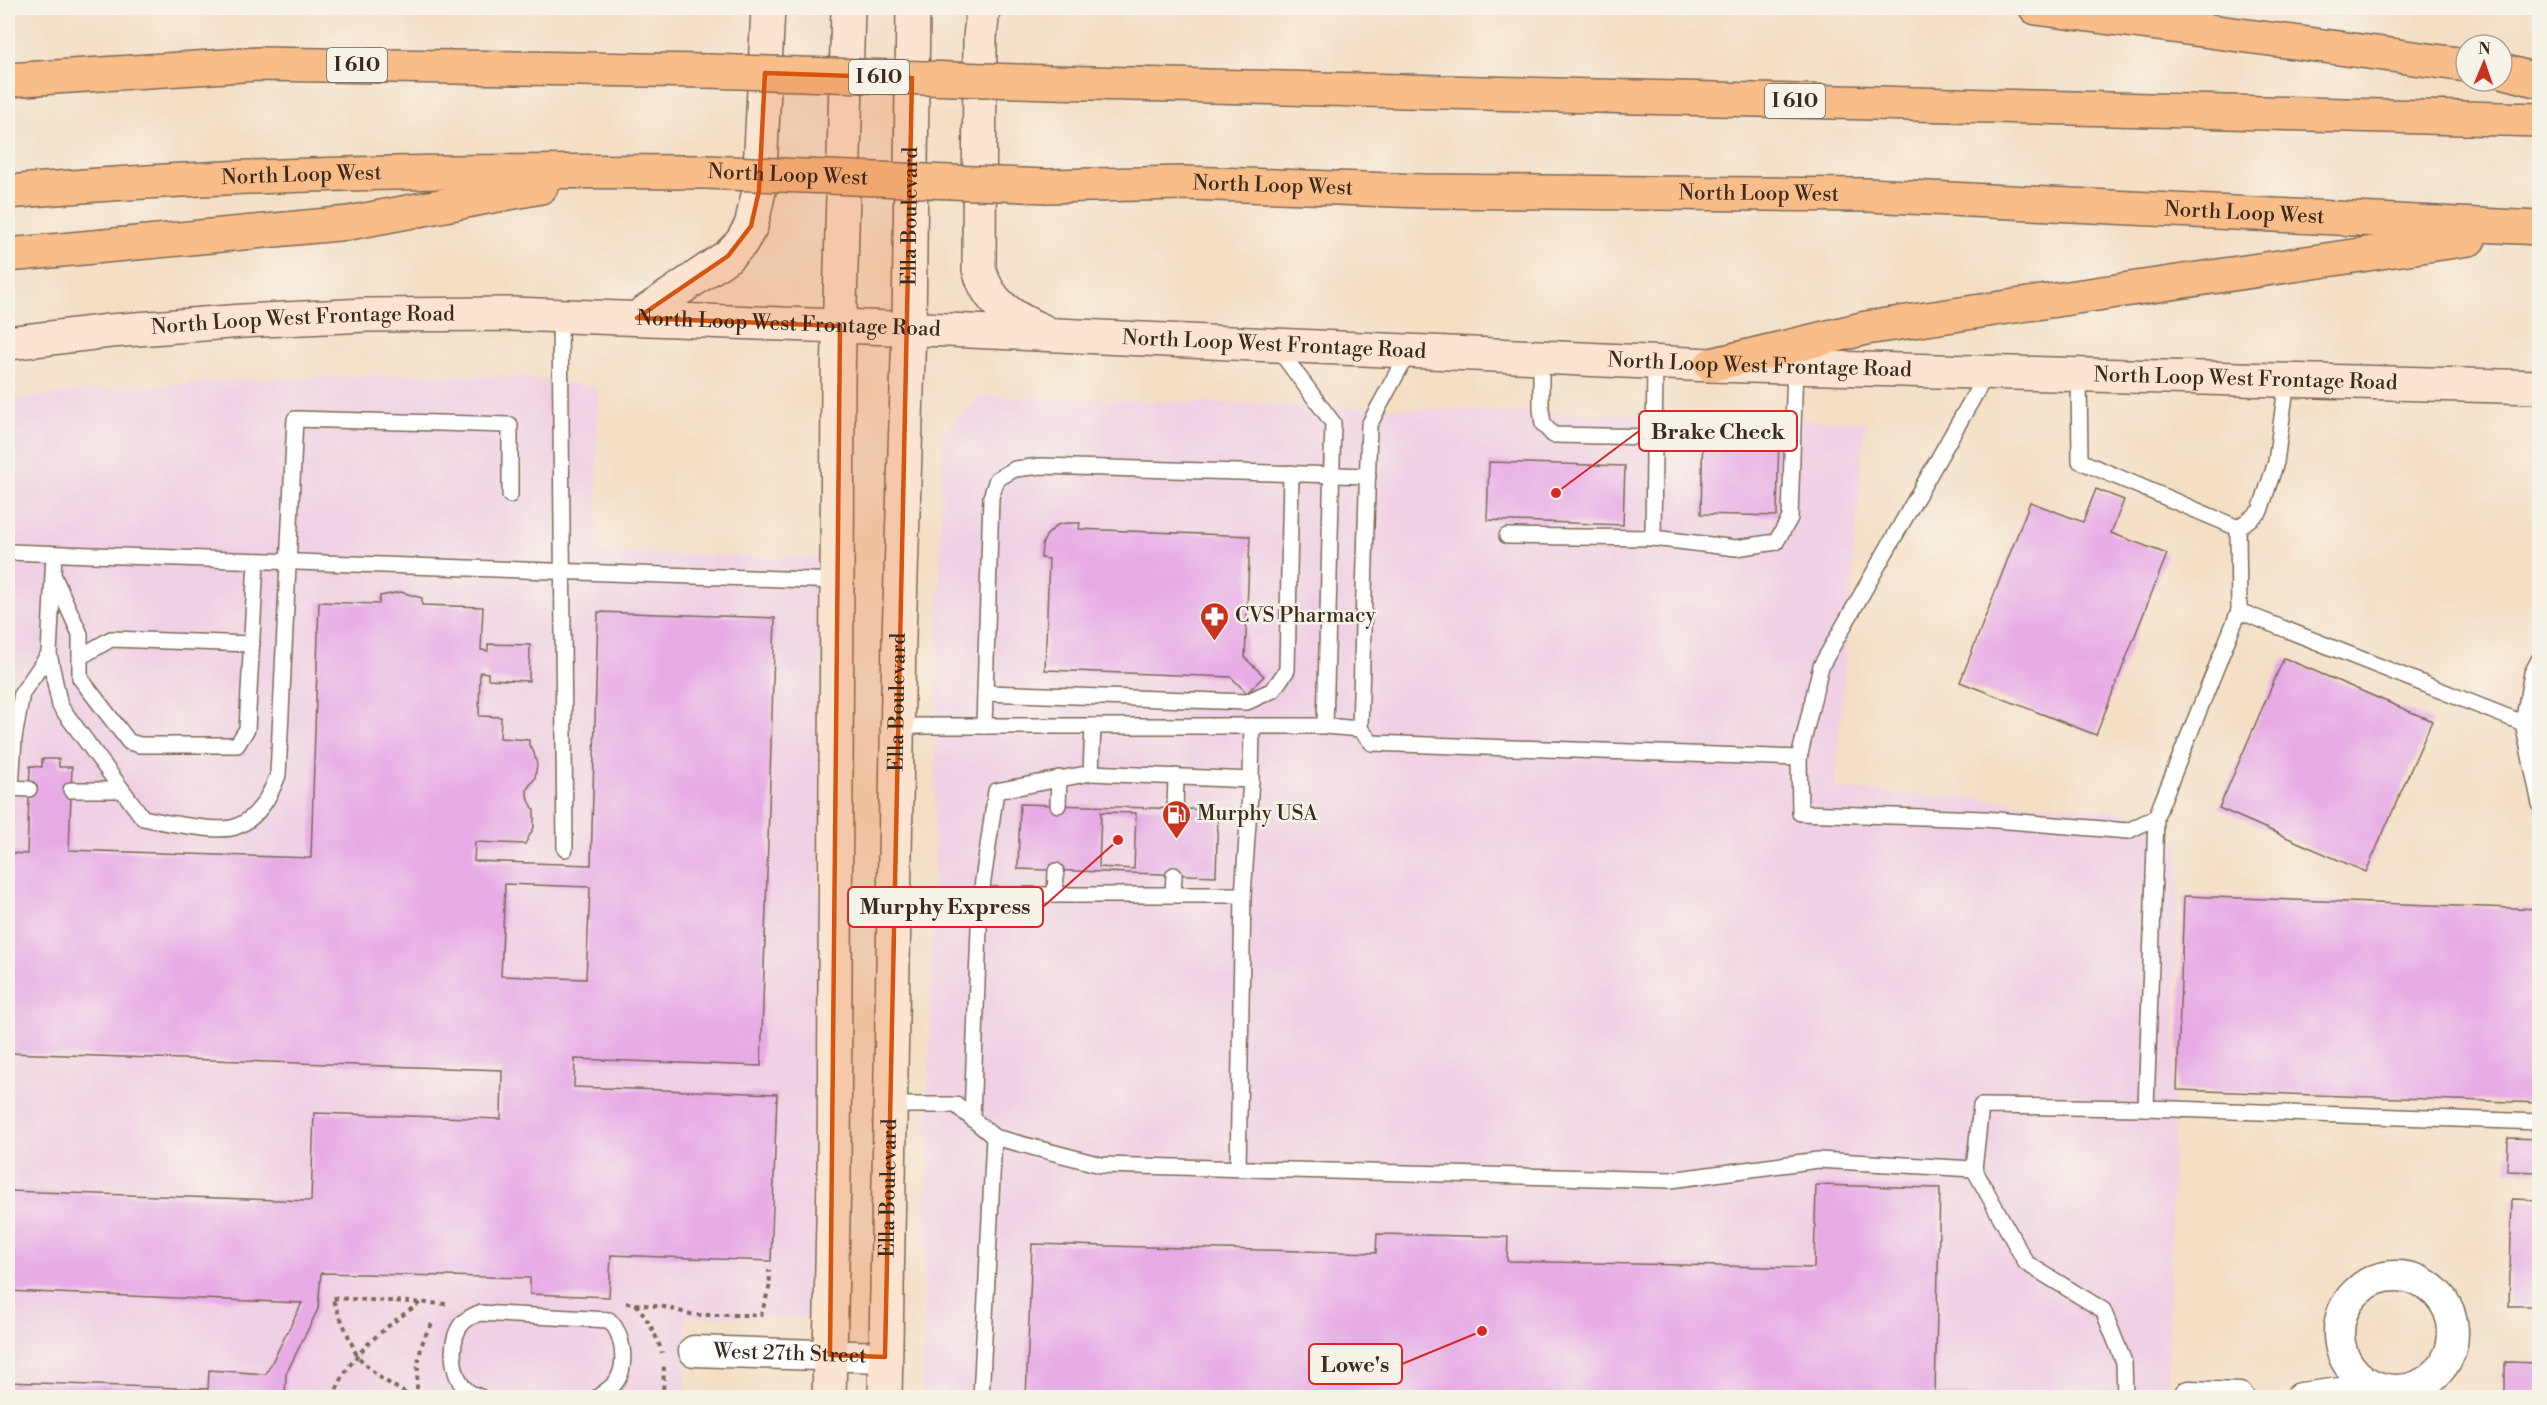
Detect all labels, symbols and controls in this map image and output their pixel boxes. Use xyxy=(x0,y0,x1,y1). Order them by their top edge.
north arrow xyxy=(2454,33,2514,93)
text: N xyxy=(2478,39,2492,59)
road number: I 610 xyxy=(327,48,387,82)
road number: I 610 xyxy=(849,60,909,94)
road number: I 610 xyxy=(1765,84,1825,118)
street label: Ella Boulevard xyxy=(897,147,924,286)
street label: North Loop West xyxy=(707,159,869,192)
street label: North Loop West xyxy=(221,160,383,191)
street label: North Loop West xyxy=(1192,170,1354,202)
street label: North Loop West xyxy=(1678,180,1840,208)
street label: North Loop West xyxy=(2164,197,2326,230)
street label: North Loop West Frontage Road xyxy=(150,301,455,341)
street label: North Loop West Frontage Road xyxy=(636,306,941,343)
street label: North Loop West Frontage Road xyxy=(1122,325,1427,365)
street label: North Loop West Frontage Road xyxy=(1607,347,1912,383)
street label: North Loop West Frontage Road xyxy=(2093,362,2398,396)
callout: Brake Check xyxy=(1639,411,1797,451)
text: Brake Check xyxy=(1651,419,1785,446)
pharmacy icon: CVS Pharmacy xyxy=(1198,600,1230,642)
place label: CVS Pharmacy xyxy=(1235,603,1377,629)
street label: Ella Boulevard xyxy=(884,632,912,772)
fuel station icon: Murphy USA xyxy=(1160,798,1192,840)
place label: Murphy USA xyxy=(1197,801,1318,827)
callout: Murphy Express xyxy=(848,887,1043,927)
text: Murphy Express xyxy=(859,894,1031,921)
street label: Ella Boulevard xyxy=(875,1118,903,1258)
street label: West 27th Street xyxy=(712,1339,868,1369)
callout: Lowe's xyxy=(1309,1344,1402,1384)
text: Lowe's xyxy=(1320,1352,1390,1379)

